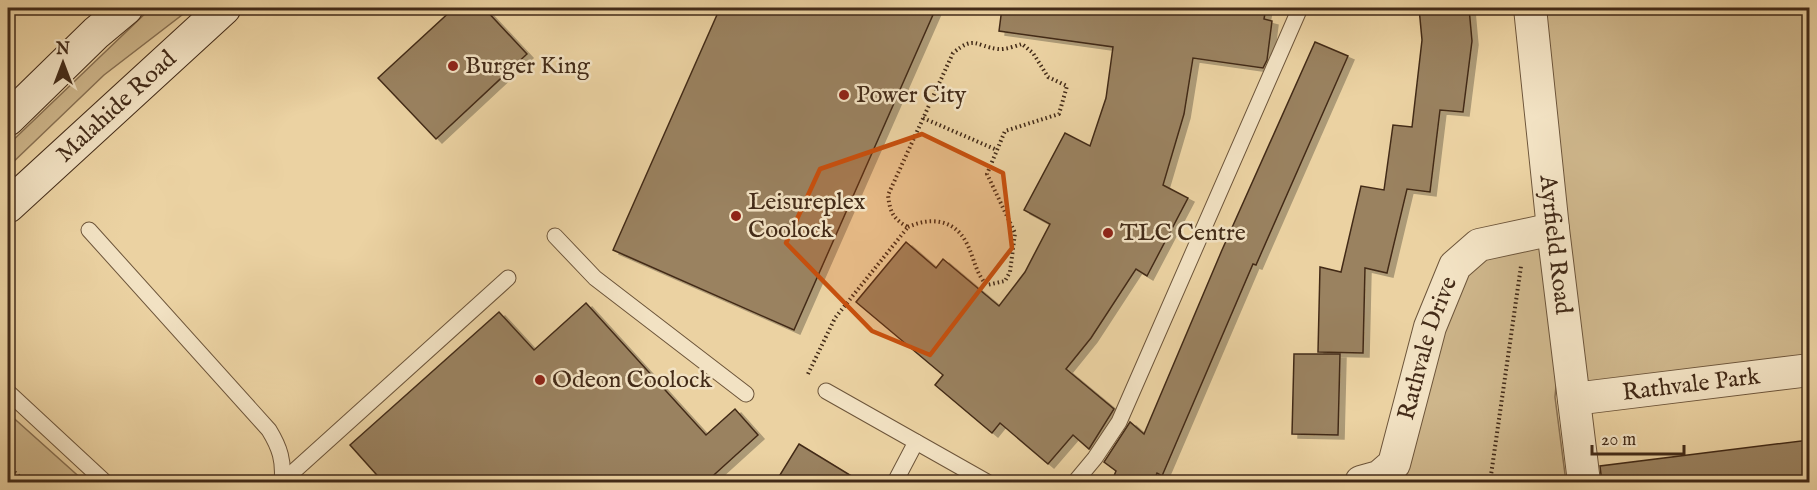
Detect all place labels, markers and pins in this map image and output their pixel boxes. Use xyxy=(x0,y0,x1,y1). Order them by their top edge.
place label: Burger King xyxy=(465,51,591,82)
marker: Burger King xyxy=(446,59,460,73)
place label: Power City xyxy=(856,80,966,111)
marker: Power City xyxy=(837,88,851,102)
place label: Leisureplex Coolock xyxy=(748,187,866,246)
marker: Leisureplex Coolock xyxy=(729,209,743,223)
place label: TLC Centre xyxy=(1120,218,1246,249)
marker: TLC Centre xyxy=(1101,226,1115,240)
place label: Odeon Coolock xyxy=(552,365,712,396)
marker: Odeon Coolock xyxy=(533,373,547,387)

